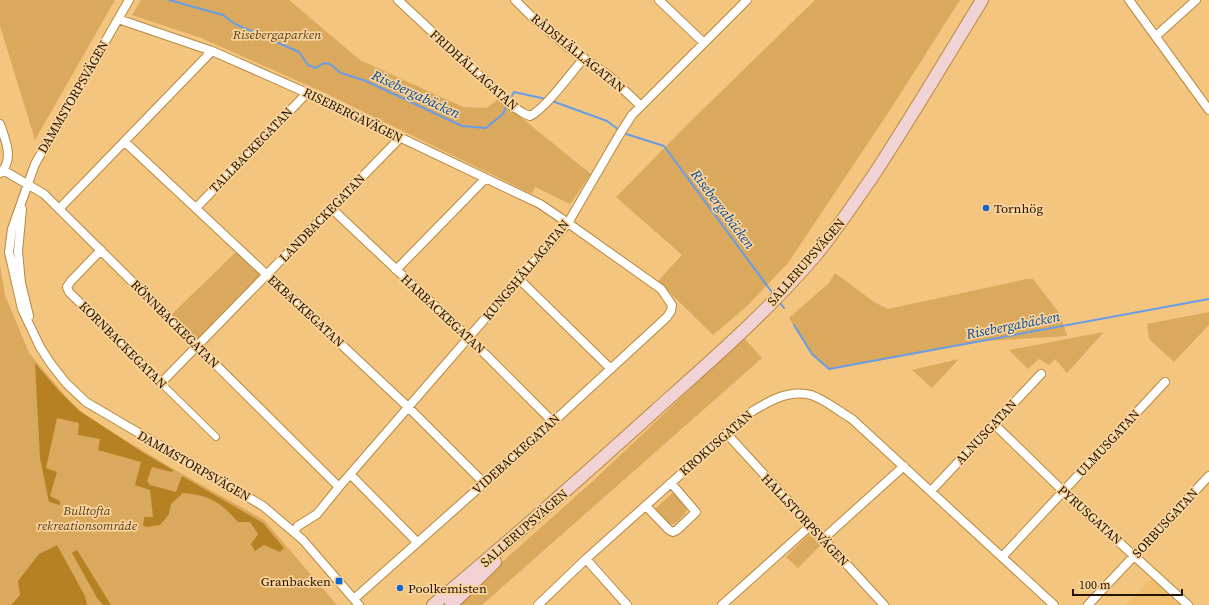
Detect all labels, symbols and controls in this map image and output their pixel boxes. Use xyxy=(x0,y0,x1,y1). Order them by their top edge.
street label: RÅDSHÄLLAGATAN xyxy=(527,10,629,97)
park label: Risebergaparken xyxy=(232,26,322,43)
street label: FRIDHÄLLAGATAN xyxy=(426,26,522,114)
street label: DAMMSTORPSVÄGEN xyxy=(34,37,112,156)
water label: Risebergabäcken xyxy=(368,64,464,123)
street label: RISEBERGAVÄGEN xyxy=(300,84,406,147)
street label: TALLBACKEGATAN xyxy=(206,103,297,196)
water label: Risebergabäcken xyxy=(686,164,760,253)
street label: LANDBACKEGATAN xyxy=(275,170,369,266)
place label: Tornhög xyxy=(994,200,1043,217)
marker: Tornhög xyxy=(981,203,991,213)
street label: SALLERUPSVÄGEN xyxy=(763,214,849,309)
street label: KUNGSHÄLLAGATAN xyxy=(479,216,573,324)
street label: HARBACKEGATAN xyxy=(397,270,489,358)
street label: EKBACKEGATAN xyxy=(264,271,348,351)
street label: RÖNNBACKEGATAN xyxy=(127,276,223,372)
street label: KORNBACKEGATAN xyxy=(76,298,171,393)
water label: Risebergabäcken xyxy=(963,306,1062,344)
street label: ALNUSGATAN xyxy=(951,396,1021,468)
street label: ULMUSGATAN xyxy=(1072,405,1144,480)
street label: KROKUSGATAN xyxy=(676,406,757,479)
street label: VIDEBACKEGATAN xyxy=(469,410,564,498)
street label: DAMMSTORPSVÄGEN xyxy=(135,427,254,505)
street label: HALLSTORPSVÄGEN xyxy=(758,470,853,570)
street label: PYRUSGATAN xyxy=(1054,482,1126,549)
street label: SORBUSGATAN xyxy=(1128,484,1202,561)
street label: SALLERUPSVÄGEN xyxy=(477,485,572,571)
park label: Bulltofta rekreationsområde xyxy=(37,502,138,534)
scale bar xyxy=(1073,571,1182,597)
place label: Granbacken xyxy=(261,573,331,590)
marker: Granbacken xyxy=(334,576,344,586)
text: 100 m xyxy=(1079,577,1111,593)
place label: Poolkemisten xyxy=(408,580,487,597)
marker: Poolkemisten xyxy=(395,583,405,593)

